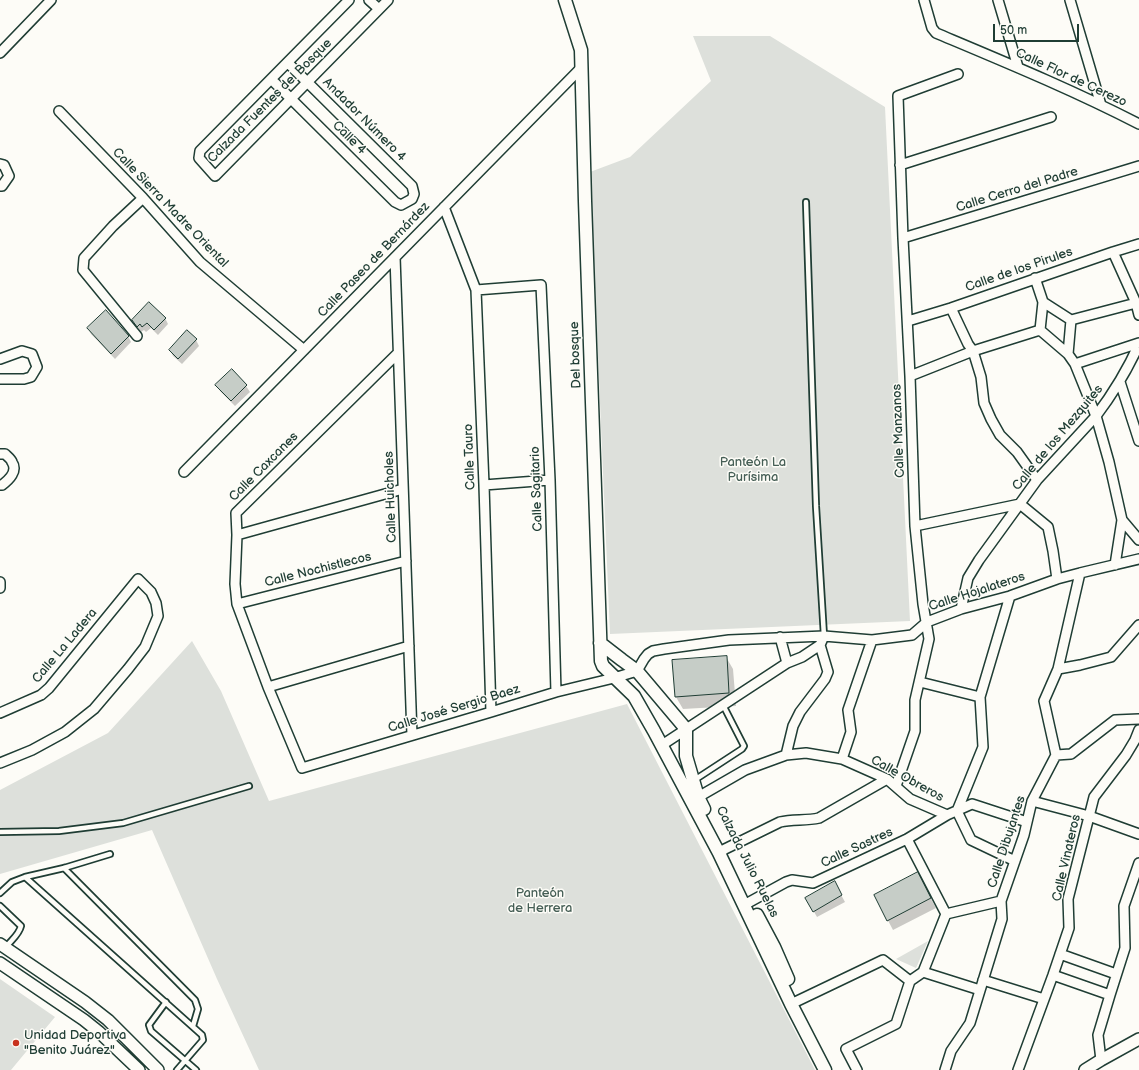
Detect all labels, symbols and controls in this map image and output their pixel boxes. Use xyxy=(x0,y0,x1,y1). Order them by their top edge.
scale bar xyxy=(995,16,1081,42)
text: 50 m xyxy=(1000,23,1027,38)
street label: Calzada Fuentes del Bosque xyxy=(205,36,335,166)
street label: Calle Flor de Cerezo xyxy=(1013,45,1129,111)
street label: Andador Número 4 xyxy=(319,75,409,165)
street label: Calle 4 xyxy=(329,118,369,158)
street label: Calle Sierra Madre Oriental xyxy=(109,145,231,271)
street label: Calle Cerro del Padre xyxy=(954,164,1080,216)
street label: Calle Paseo de Bernárdez xyxy=(315,199,433,321)
street label: Calle de los Pirules xyxy=(963,244,1075,296)
street label: Del bosque xyxy=(567,321,585,389)
street label: Calle de los Mezquites xyxy=(1009,382,1107,494)
street label: Calle Manzanos xyxy=(890,384,908,478)
street label: Calle Tauro xyxy=(461,424,479,490)
street label: Calle Caxcanes xyxy=(226,429,302,505)
street label: Calle Sagitario xyxy=(528,446,546,532)
street label: Calle Huicholes xyxy=(382,451,400,543)
park label: Panteón La Purísima xyxy=(720,455,786,486)
street label: Calle Nochistlecos xyxy=(263,549,373,591)
street label: Calle Hojalateros xyxy=(927,569,1027,615)
street label: Calle La Ladera xyxy=(29,605,101,687)
street label: Calle José Sergio Baez xyxy=(386,682,522,736)
street label: Calle Obreros xyxy=(868,753,946,805)
street label: Calle Dibujantes xyxy=(985,794,1029,890)
street label: Calzada Julio Ruelas xyxy=(712,804,782,920)
street label: Calle Vinateros xyxy=(1049,813,1085,903)
street label: Calle Sastres xyxy=(818,825,896,871)
park label: Panteón de Herrera xyxy=(508,886,572,917)
place label: Unidad Deportiva "Benito Juárez" xyxy=(24,1028,126,1059)
marker: Unidad Deportiva "Benito Juárez" xyxy=(11,1038,21,1048)

